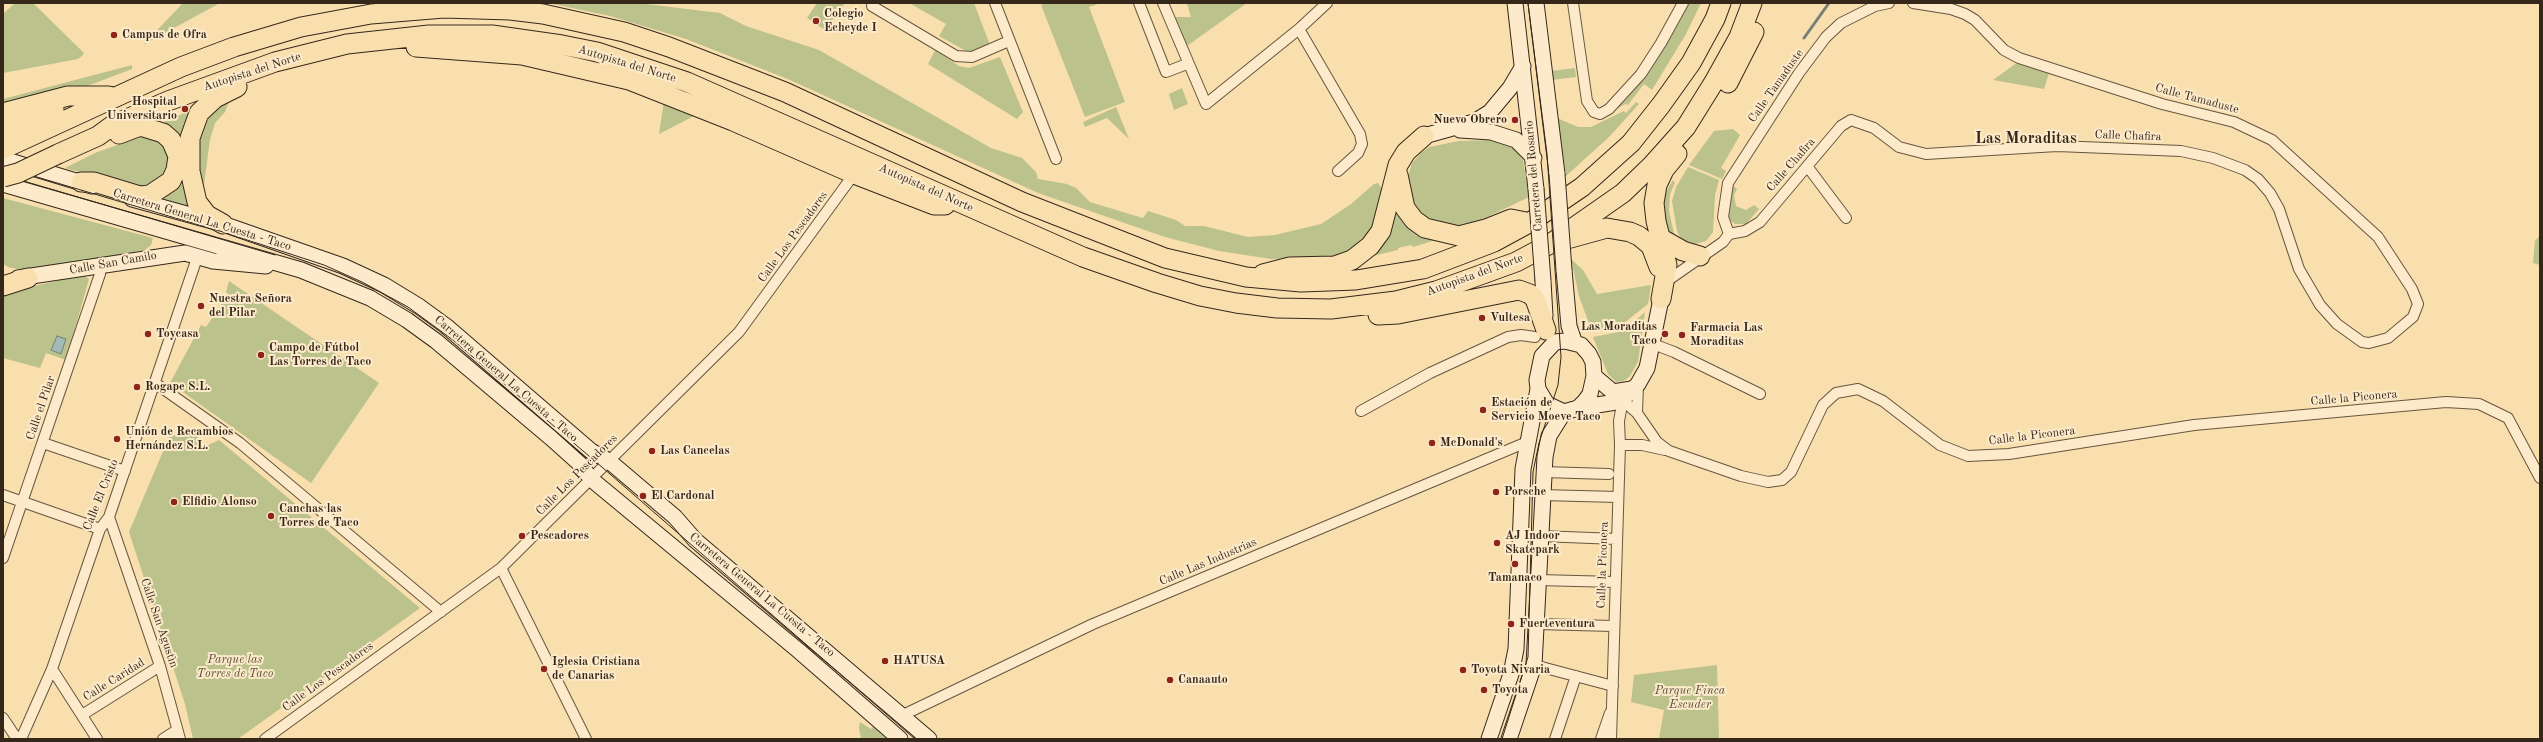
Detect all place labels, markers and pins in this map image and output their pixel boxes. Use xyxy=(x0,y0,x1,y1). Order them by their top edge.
place label: Colegio Echeyde I xyxy=(824,7,877,35)
marker: Colegio Echeyde I xyxy=(811,16,821,26)
place label: Campus de Ofra xyxy=(122,28,207,42)
marker: Campus de Ofra xyxy=(109,30,119,40)
place label: Hospital Universitario xyxy=(107,95,177,123)
marker: Hospital Universitario xyxy=(180,104,190,114)
place label: Nuevo Obrero xyxy=(1433,113,1507,127)
marker: Nuevo Obrero xyxy=(1510,115,1520,125)
place label: Nuestra Señora del Pilar xyxy=(209,292,292,320)
marker: Nuestra Señora del Pilar xyxy=(196,301,206,311)
place label: Vultesa xyxy=(1490,311,1530,325)
marker: Vultesa xyxy=(1477,313,1487,323)
place label: Las Moraditas Taco xyxy=(1581,320,1657,348)
place label: Farmacia Las Moraditas xyxy=(1690,321,1763,349)
place label: Toycasa xyxy=(156,327,199,341)
marker: Toycasa xyxy=(143,329,153,339)
marker: Las Moraditas Taco xyxy=(1660,329,1670,339)
marker: Farmacia Las Moraditas xyxy=(1677,330,1687,340)
place label: Campo de Fútbol Las Torres de Taco xyxy=(269,341,371,369)
marker: Campo de Fútbol Las Torres de Taco xyxy=(256,350,266,360)
place label: Rogape S.L. xyxy=(145,380,210,394)
marker: Rogape S.L. xyxy=(132,382,142,392)
place label: Estación de Servicio Moeve Taco xyxy=(1491,396,1601,424)
marker: Estación de Servicio Moeve Taco xyxy=(1478,405,1488,415)
place label: Unión de Recambios Hernández S.L. xyxy=(125,425,233,453)
marker: Unión de Recambios Hernández S.L. xyxy=(112,434,122,444)
place label: McDonald's xyxy=(1440,436,1503,450)
marker: McDonald's xyxy=(1427,438,1437,448)
place label: Las Cancelas xyxy=(660,444,730,458)
marker: Las Cancelas xyxy=(647,446,657,456)
place label: Porsche xyxy=(1504,485,1546,499)
marker: Porsche xyxy=(1491,487,1501,497)
place label: El Cardonal xyxy=(651,489,715,503)
marker: El Cardonal xyxy=(638,491,648,501)
place label: Elfidio Alonso xyxy=(182,495,257,509)
marker: Elfidio Alonso xyxy=(169,497,179,507)
place label: Canchas las Torres de Taco xyxy=(279,502,359,530)
marker: Canchas las Torres de Taco xyxy=(266,511,276,521)
place label: Pescadores xyxy=(530,529,589,543)
place label: AJ Indoor Skatepark xyxy=(1505,529,1560,557)
marker: Pescadores xyxy=(517,531,527,541)
marker: AJ Indoor Skatepark xyxy=(1492,538,1502,548)
marker: Tamanaco xyxy=(1510,559,1520,569)
place label: Tamanaco xyxy=(1488,571,1542,585)
place label: Fuerteventura xyxy=(1519,617,1595,631)
marker: Fuerteventura xyxy=(1506,619,1516,629)
place label: HATUSA xyxy=(893,654,945,668)
place label: Iglesia Cristiana de Canarias xyxy=(552,655,640,683)
marker: HATUSA xyxy=(880,656,890,666)
place label: Toyota Nivaria xyxy=(1471,663,1550,677)
marker: Iglesia Cristiana de Canarias xyxy=(539,664,549,674)
marker: Toyota Nivaria xyxy=(1458,665,1468,675)
place label: Canaauto xyxy=(1178,673,1228,687)
marker: Canaauto xyxy=(1165,675,1175,685)
place label: Toyota xyxy=(1492,683,1528,697)
marker: Toyota xyxy=(1479,685,1489,695)

